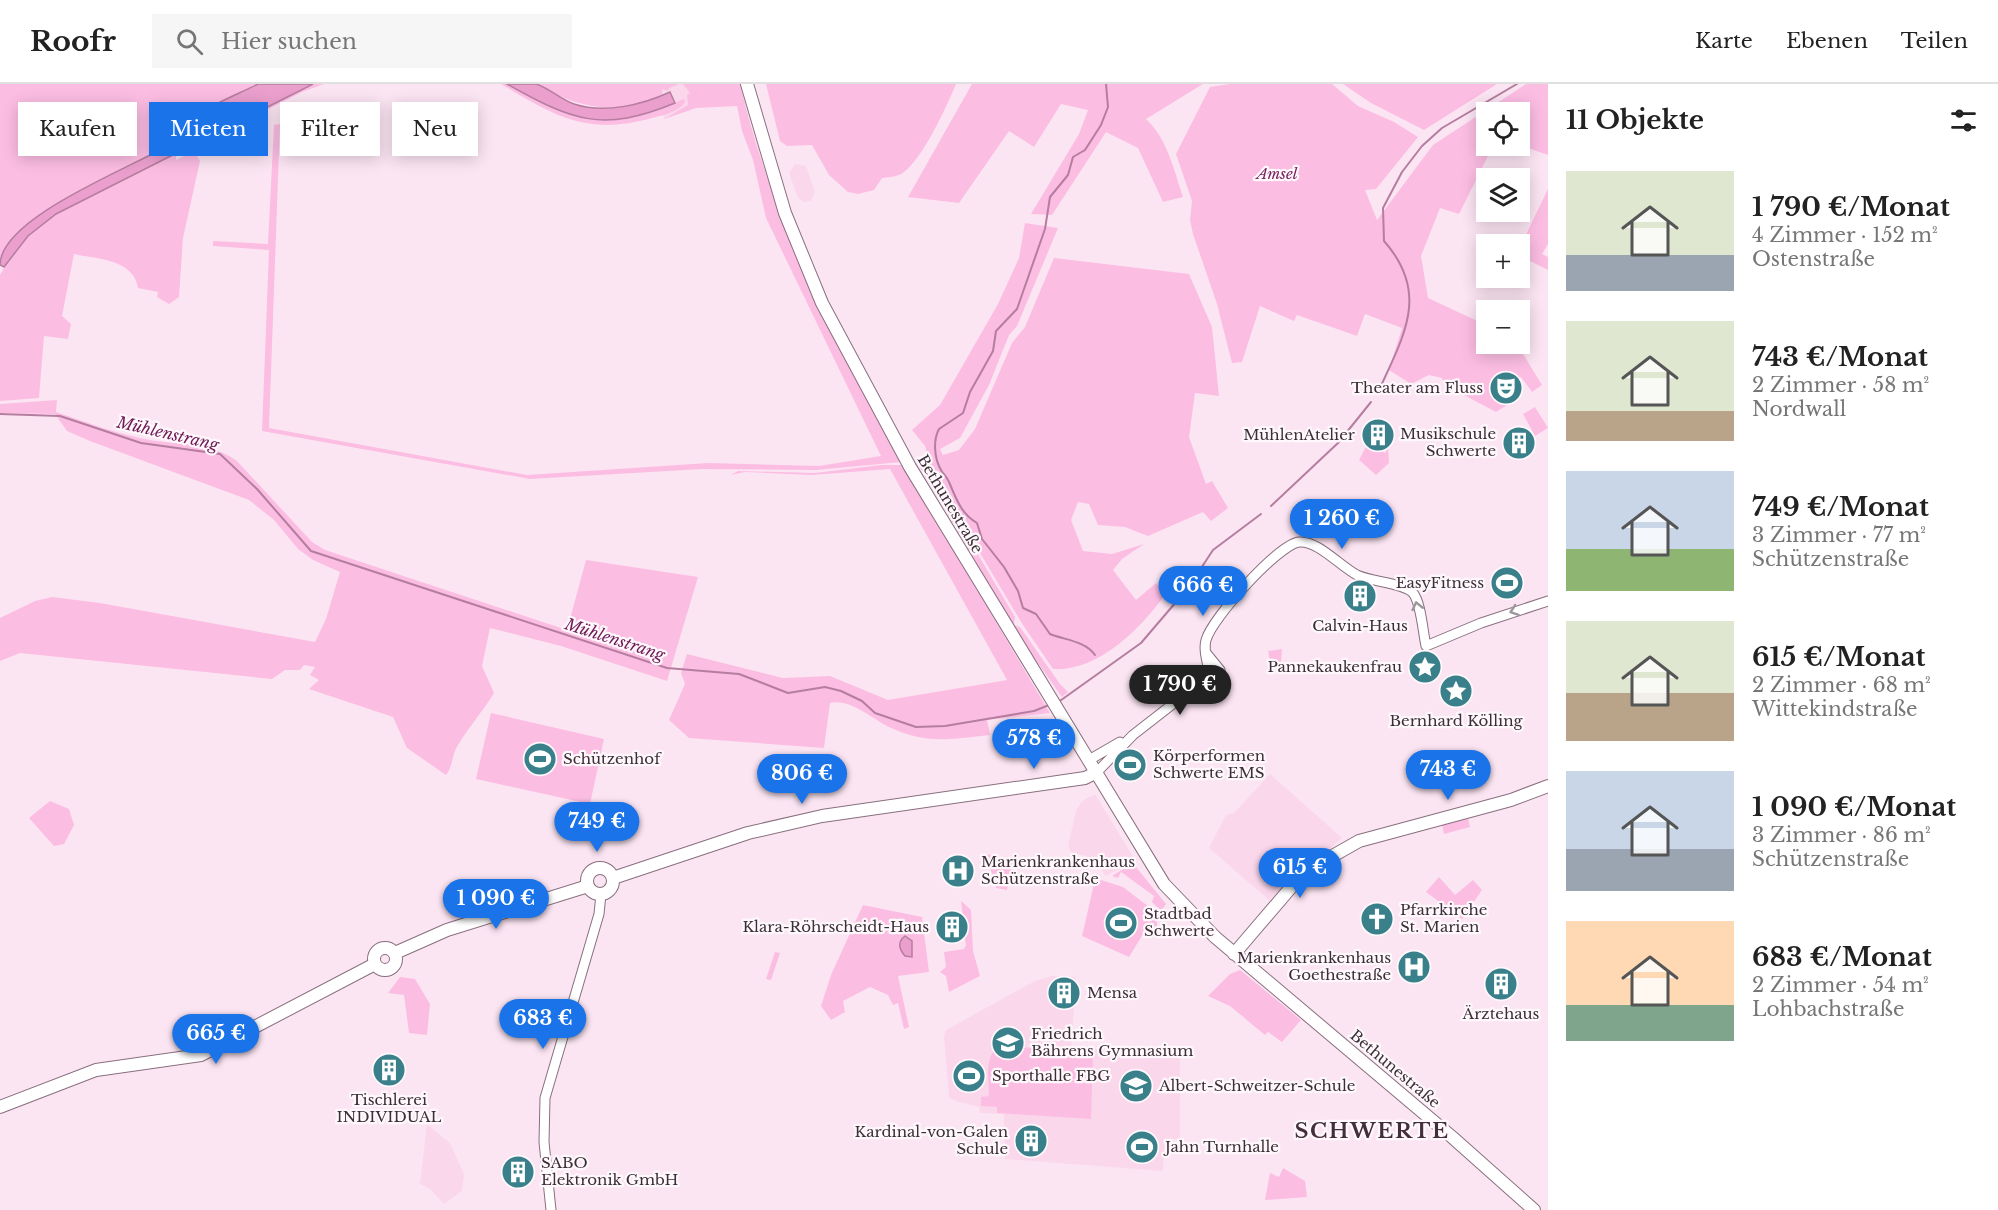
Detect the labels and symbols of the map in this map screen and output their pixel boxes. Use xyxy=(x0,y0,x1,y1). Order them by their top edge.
park label: Amsel xyxy=(1254,164,1298,183)
theatre icon: Theater am Fluss xyxy=(1488,370,1524,406)
place label: Theater am Fluss xyxy=(1351,378,1483,397)
water label: Mühlenstrang xyxy=(114,411,222,455)
building icon: MühlenAtelier xyxy=(1360,417,1396,453)
place label: Musikschule Schwerte xyxy=(1400,424,1496,460)
place label: MühlenAtelier xyxy=(1243,425,1356,444)
building icon: Musikschule Schwerte xyxy=(1501,425,1537,461)
street label: Bethunestraße xyxy=(913,451,987,557)
pin: 1 260 € xyxy=(1287,499,1397,550)
sports icon: EasyFitness xyxy=(1489,565,1525,601)
pin: 666 € xyxy=(1161,566,1245,617)
place label: EasyFitness xyxy=(1396,573,1484,592)
building icon: Calvin-Haus xyxy=(1342,578,1378,614)
one-way arrow xyxy=(1411,601,1424,611)
one-way arrow xyxy=(1509,604,1520,616)
water label: Mühlenstrang xyxy=(562,613,669,665)
place label: Calvin-Haus xyxy=(1312,616,1408,635)
place icon: Pannekaukenfrau xyxy=(1407,649,1443,685)
place label: Pannekaukenfrau xyxy=(1267,657,1402,676)
pin: 1 790 € xyxy=(1125,665,1235,716)
place icon: Bernhard Kölling xyxy=(1438,673,1474,709)
place label: Bernhard Kölling xyxy=(1390,711,1523,730)
pin: 578 € xyxy=(992,719,1076,770)
sports icon: Schützenhof xyxy=(522,741,558,777)
place label: Körperformen Schwerte EMS xyxy=(1153,746,1265,782)
sports icon: Körperformen Schwerte EMS xyxy=(1112,747,1148,783)
place label: Schützenhof xyxy=(563,749,662,768)
pin: 743 € xyxy=(1406,750,1490,801)
pin: 806 € xyxy=(760,754,844,805)
pin: 749 € xyxy=(555,802,639,853)
pin: 615 € xyxy=(1258,848,1342,899)
place label: Marienkrankenhaus Schützenstraße xyxy=(981,852,1135,888)
hospital icon: Marienkrankenhaus Schützenstraße xyxy=(940,853,976,889)
pin: 1 090 € xyxy=(441,879,551,930)
place label: Pfarrkirche St. Marien xyxy=(1400,900,1487,936)
church icon: Pfarrkirche St. Marien xyxy=(1359,901,1395,937)
place label: Stadtbad Schwerte xyxy=(1144,904,1214,940)
sports icon: Stadtbad Schwerte xyxy=(1103,905,1139,941)
building icon: Klara-Röhrscheidt-Haus xyxy=(934,909,970,945)
place label: Klara-Röhrscheidt-Haus xyxy=(742,917,929,936)
place label: Marienkrankenhaus Goethestraße xyxy=(1237,948,1391,984)
hospital icon: Marienkrankenhaus Goethestraße xyxy=(1396,949,1432,985)
building icon: Ärztehaus xyxy=(1483,966,1519,1002)
building icon: Mensa xyxy=(1046,975,1082,1011)
place label: Mensa xyxy=(1087,983,1138,1002)
pin: 683 € xyxy=(501,999,585,1050)
place label: Ärztehaus xyxy=(1462,1004,1540,1023)
pin: 665 € xyxy=(174,1014,258,1065)
place label: Friedrich Bährens Gymnasium xyxy=(1031,1024,1193,1060)
school or university icon: Friedrich Bährens Gymnasium xyxy=(990,1025,1026,1061)
street label: Bethunestraße xyxy=(1346,1025,1444,1112)
building icon: Tischlerei INDIVIDUAL xyxy=(371,1052,407,1088)
sports icon: Sporthalle FBG xyxy=(951,1058,987,1094)
place label: Sporthalle FBG xyxy=(992,1066,1110,1085)
school or university icon: Albert-Schweitzer-Schule xyxy=(1118,1068,1154,1104)
place label: Albert-Schweitzer-Schule xyxy=(1158,1076,1355,1095)
place label: Tischlerei INDIVIDUAL xyxy=(337,1090,442,1126)
district label: SCHWERTE xyxy=(1295,1118,1449,1144)
place label: Kardinal-von-Galen Schule xyxy=(854,1122,1008,1158)
building icon: Kardinal-von-Galen Schule xyxy=(1013,1123,1049,1159)
sports icon: Jahn Turnhalle xyxy=(1124,1129,1160,1165)
place label: Jahn Turnhalle xyxy=(1163,1137,1279,1156)
place label: SABO Elektronik GmbH xyxy=(541,1153,678,1189)
building icon: SABO Elektronik GmbH xyxy=(500,1154,536,1190)

